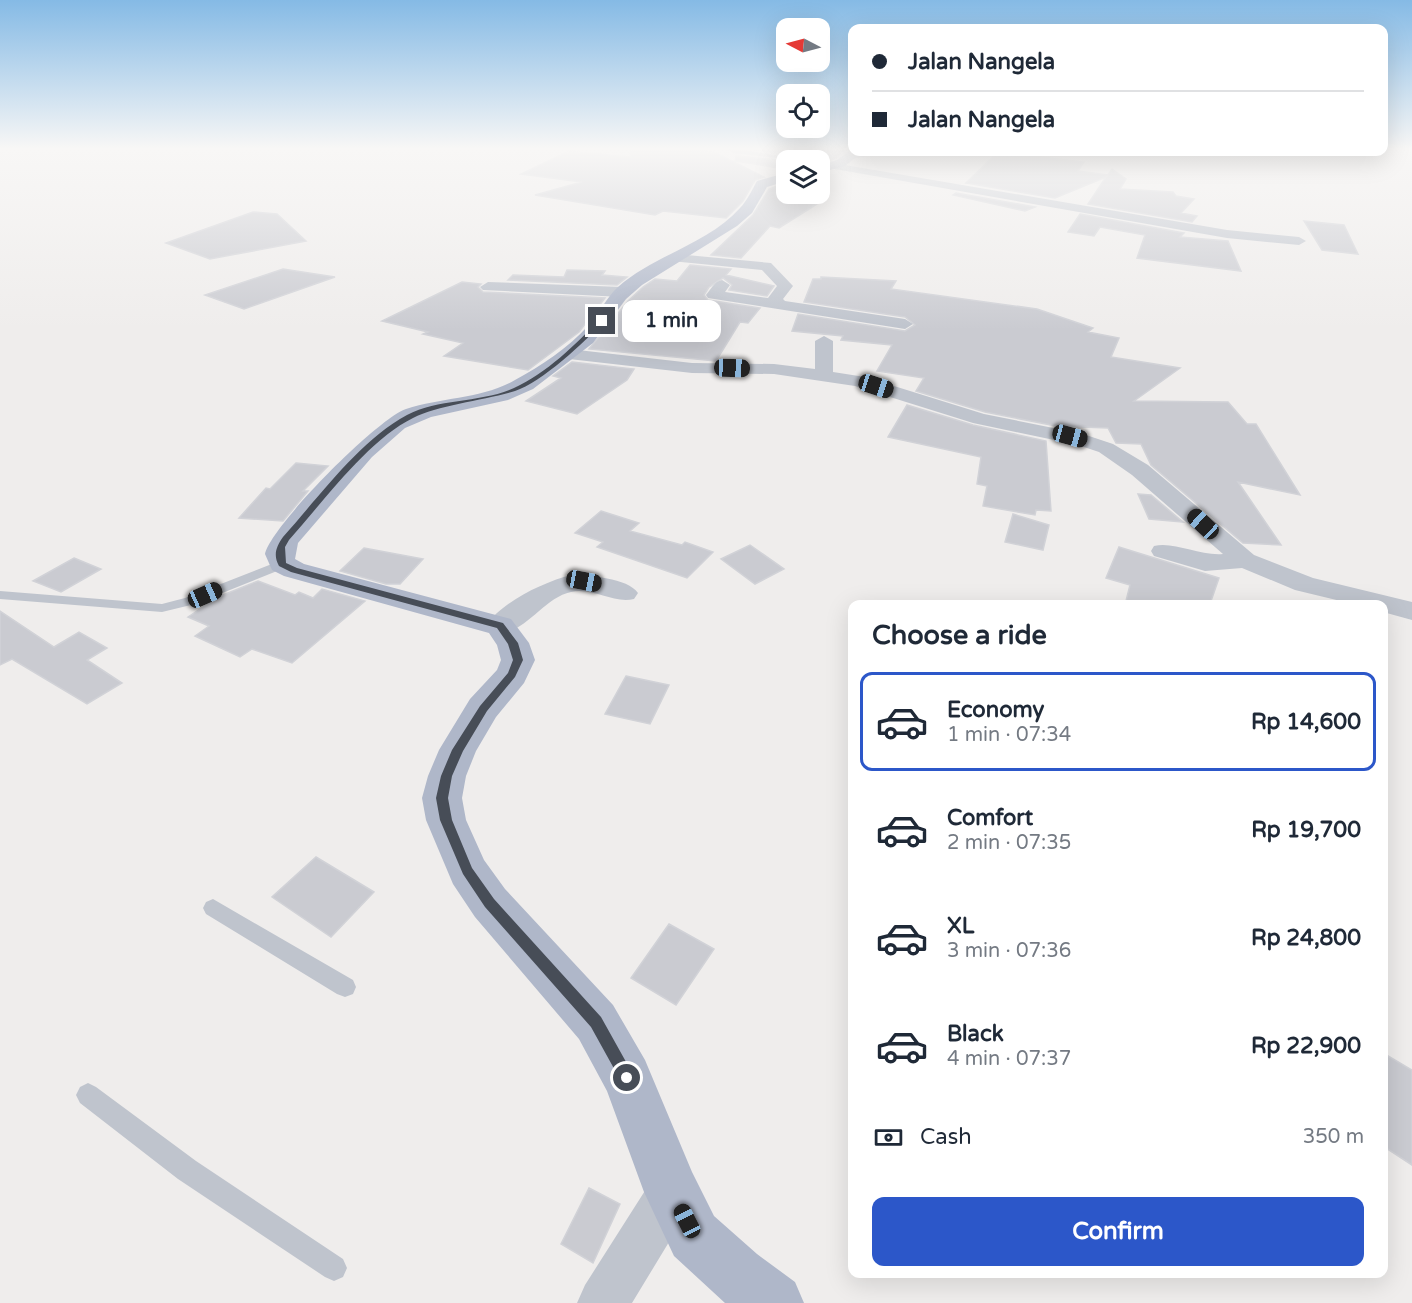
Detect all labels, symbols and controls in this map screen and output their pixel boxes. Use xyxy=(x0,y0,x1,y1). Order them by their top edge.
north arrow xyxy=(776,18,830,72)
map controls xyxy=(776,18,830,204)
text: Jalan Nangela xyxy=(908,49,1055,75)
button: locate xyxy=(776,84,830,138)
text: Jalan Nangela xyxy=(908,107,1055,133)
button: layers xyxy=(776,150,830,204)
callout: 1 min xyxy=(623,300,722,342)
route end xyxy=(588,307,615,334)
text: 1 min xyxy=(645,309,698,333)
car xyxy=(714,358,750,378)
car xyxy=(856,372,896,400)
car xyxy=(1050,423,1090,449)
car xyxy=(1184,505,1222,543)
car xyxy=(565,569,603,593)
car xyxy=(185,579,225,611)
text: Choose a ride xyxy=(872,619,1047,652)
icon: car xyxy=(875,695,929,749)
text: Economy xyxy=(947,697,1044,723)
text: Rp 14,600 xyxy=(1251,709,1361,735)
text: 1 min · 07:34 xyxy=(947,723,1071,747)
icon: car xyxy=(875,803,929,857)
text: Comfort xyxy=(947,805,1033,831)
text: Rp 19,700 xyxy=(1251,817,1361,843)
text: 2 min · 07:35 xyxy=(947,831,1071,855)
icon: car xyxy=(875,911,929,965)
text: XL xyxy=(947,913,974,939)
text: Rp 24,800 xyxy=(1251,925,1361,951)
text: 3 min · 07:36 xyxy=(947,939,1071,963)
icon: car xyxy=(875,1019,929,1073)
text: Black xyxy=(947,1021,1004,1047)
text: Rp 22,900 xyxy=(1251,1033,1361,1059)
text: 4 min · 07:37 xyxy=(947,1047,1071,1071)
route start xyxy=(613,1064,640,1091)
icon: cash xyxy=(872,1121,905,1154)
text: Cash xyxy=(920,1124,972,1150)
text: 350 m xyxy=(1303,1125,1364,1149)
button: Confirm xyxy=(872,1197,1364,1266)
car xyxy=(671,1201,703,1241)

